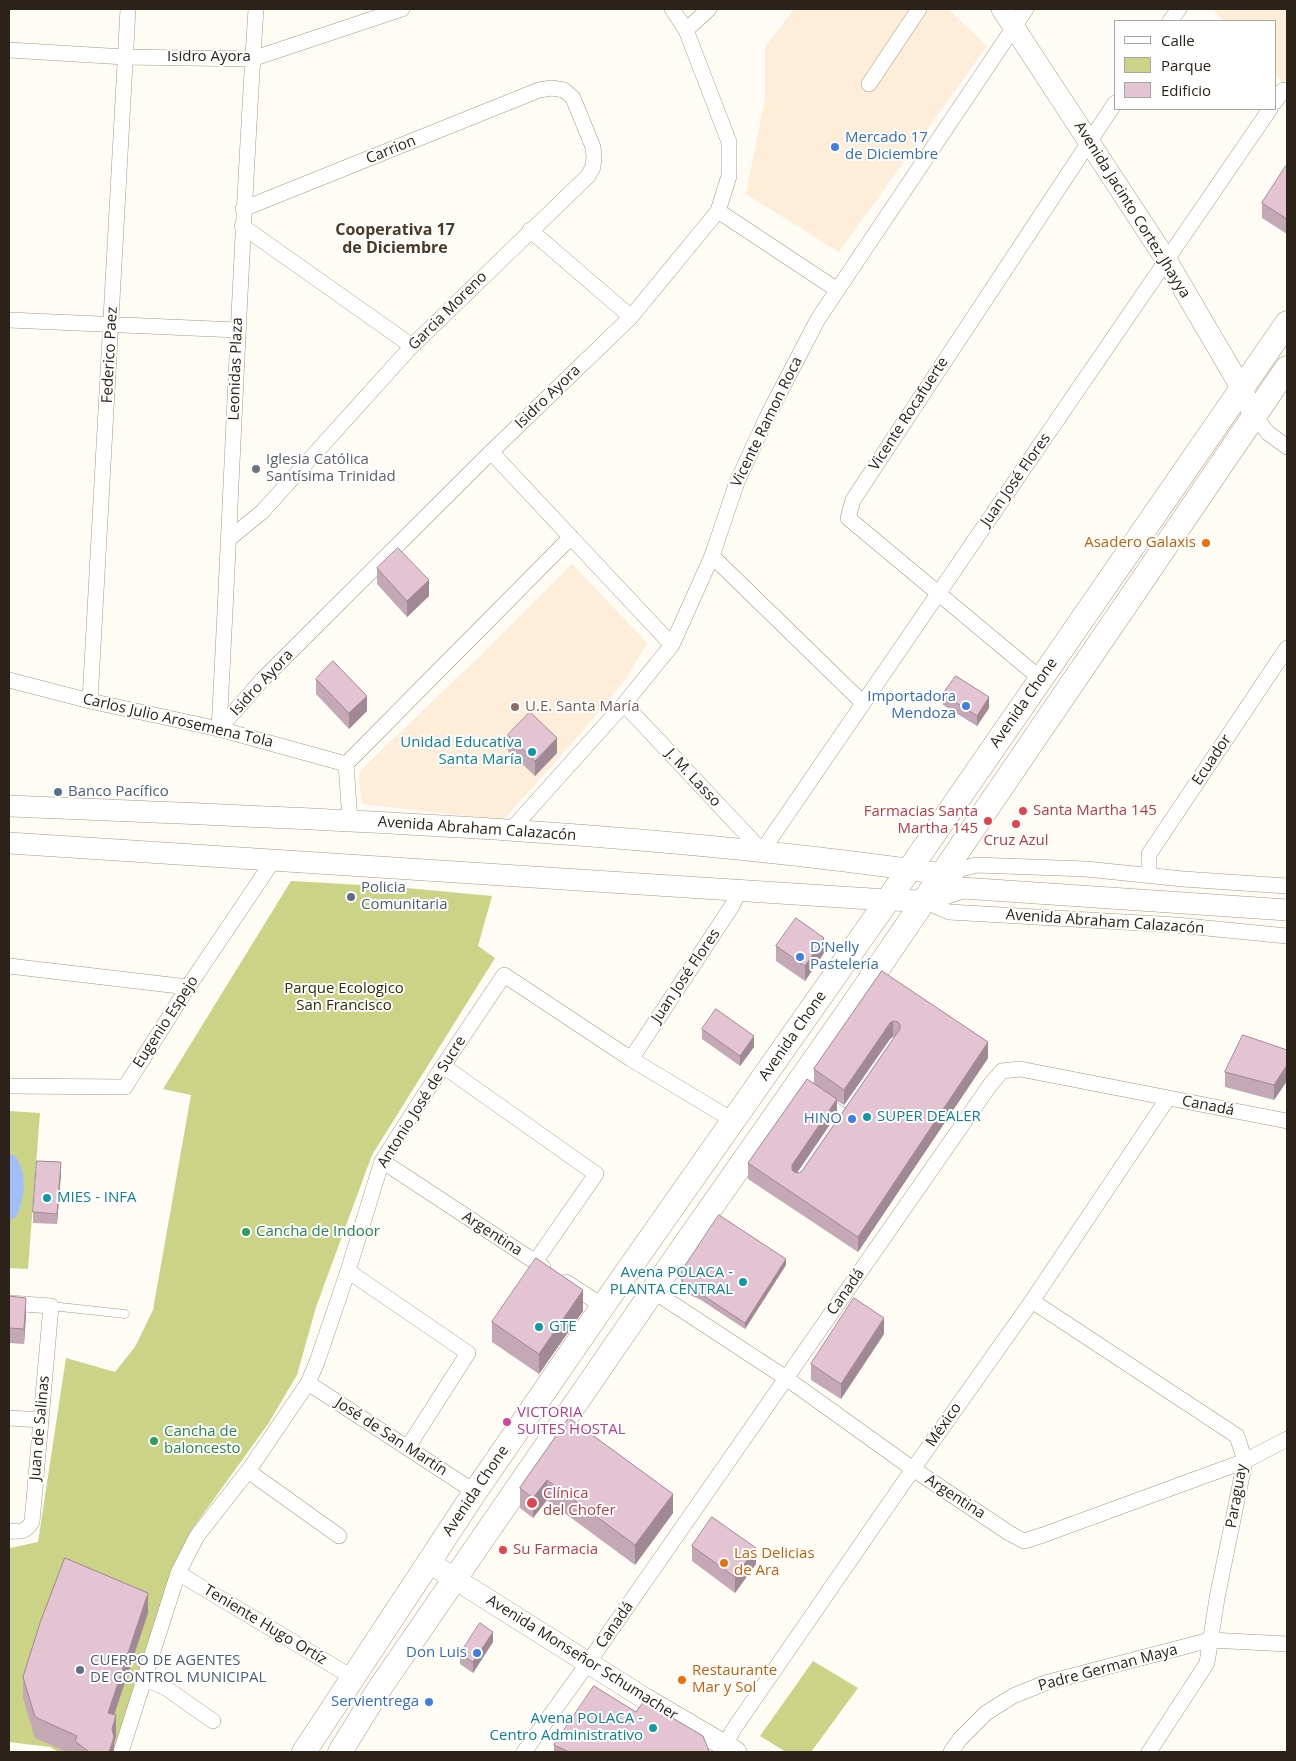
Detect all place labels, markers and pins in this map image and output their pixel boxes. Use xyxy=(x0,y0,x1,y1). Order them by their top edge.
place label: Mercado 17 de Diciembre xyxy=(845,129,938,164)
marker: Mercado 17 de Diciembre xyxy=(829,141,841,153)
place label: Iglesia Católica Santísima Trinidad xyxy=(266,451,396,486)
marker: Iglesia Católica Santísima Trinidad xyxy=(250,463,262,475)
place label: Asadero Galaxis xyxy=(1084,534,1196,552)
marker: Asadero Galaxis xyxy=(1200,537,1212,549)
place label: Importadora Mendoza xyxy=(867,688,956,723)
place label: U.E. Santa María xyxy=(525,698,639,716)
marker: Importadora Mendoza xyxy=(960,700,972,712)
marker: U.E. Santa María xyxy=(509,701,521,713)
place label: Unidad Educativa Santa María xyxy=(400,734,522,769)
marker: Unidad Educativa Santa María xyxy=(526,746,538,758)
place label: Banco Pacífico xyxy=(68,783,169,801)
marker: Banco Pacífico xyxy=(52,786,64,798)
place label: Santa Martha 145 xyxy=(1033,802,1157,820)
place label: Farmacias Santa Martha 145 xyxy=(864,803,978,838)
marker: Santa Martha 145 xyxy=(1017,805,1029,817)
marker: Farmacias Santa Martha 145 xyxy=(982,815,994,827)
marker: Cruz Azul xyxy=(1010,818,1022,830)
place label: Cruz Azul xyxy=(983,832,1049,850)
place label: Policia Comunitaria xyxy=(361,879,447,914)
marker: Policia Comunitaria xyxy=(345,891,357,903)
place label: D'Nelly Pastelería xyxy=(810,939,879,974)
marker: D'Nelly Pastelería xyxy=(794,951,806,963)
place label: SUPER DEALER xyxy=(877,1108,981,1126)
place label: HINO xyxy=(804,1110,842,1128)
marker: SUPER DEALER xyxy=(861,1111,873,1123)
marker: HINO xyxy=(846,1113,858,1125)
place label: MIES - INFA xyxy=(57,1189,137,1207)
marker: MIES - INFA xyxy=(41,1192,53,1204)
place label: Cancha de Indoor xyxy=(256,1223,380,1241)
marker: Cancha de Indoor xyxy=(240,1226,252,1238)
place label: Avena POLACA - PLANTA CENTRAL xyxy=(610,1264,733,1299)
marker: Avena POLACA - PLANTA CENTRAL xyxy=(737,1276,749,1288)
place label: GTE xyxy=(549,1318,577,1336)
marker: GTE xyxy=(533,1321,545,1333)
place label: VICTORIA SUITES HOSTAL xyxy=(517,1404,626,1439)
marker: VICTORIA SUITES HOSTAL xyxy=(501,1416,513,1428)
place label: Cancha de baloncesto xyxy=(164,1423,241,1458)
marker: Cancha de baloncesto xyxy=(148,1435,160,1447)
place label: Clínica del Chofer xyxy=(543,1485,616,1520)
marker: Clínica del Chofer xyxy=(525,1496,539,1510)
place label: Su Farmacia xyxy=(513,1541,598,1559)
marker: Su Farmacia xyxy=(497,1544,509,1556)
place label: Las Delicias de Ara xyxy=(734,1545,815,1580)
marker: Las Delicias de Ara xyxy=(718,1557,730,1569)
place label: Don Luis xyxy=(406,1644,467,1662)
marker: Don Luis xyxy=(471,1647,483,1659)
place label: CUERPO DE AGENTES DE CONTROL MUNICIPAL xyxy=(90,1652,266,1687)
place label: Restaurante Mar y Sol xyxy=(692,1662,777,1697)
marker: CUERPO DE AGENTES DE CONTROL MUNICIPAL xyxy=(74,1664,86,1676)
marker: Restaurante Mar y Sol xyxy=(676,1674,688,1686)
place label: Servientrega xyxy=(331,1693,419,1711)
marker: Servientrega xyxy=(423,1696,435,1708)
place label: Avena POLACA - Centro Administrativo xyxy=(490,1710,643,1745)
marker: Avena POLACA - Centro Administrativo xyxy=(647,1722,659,1734)

